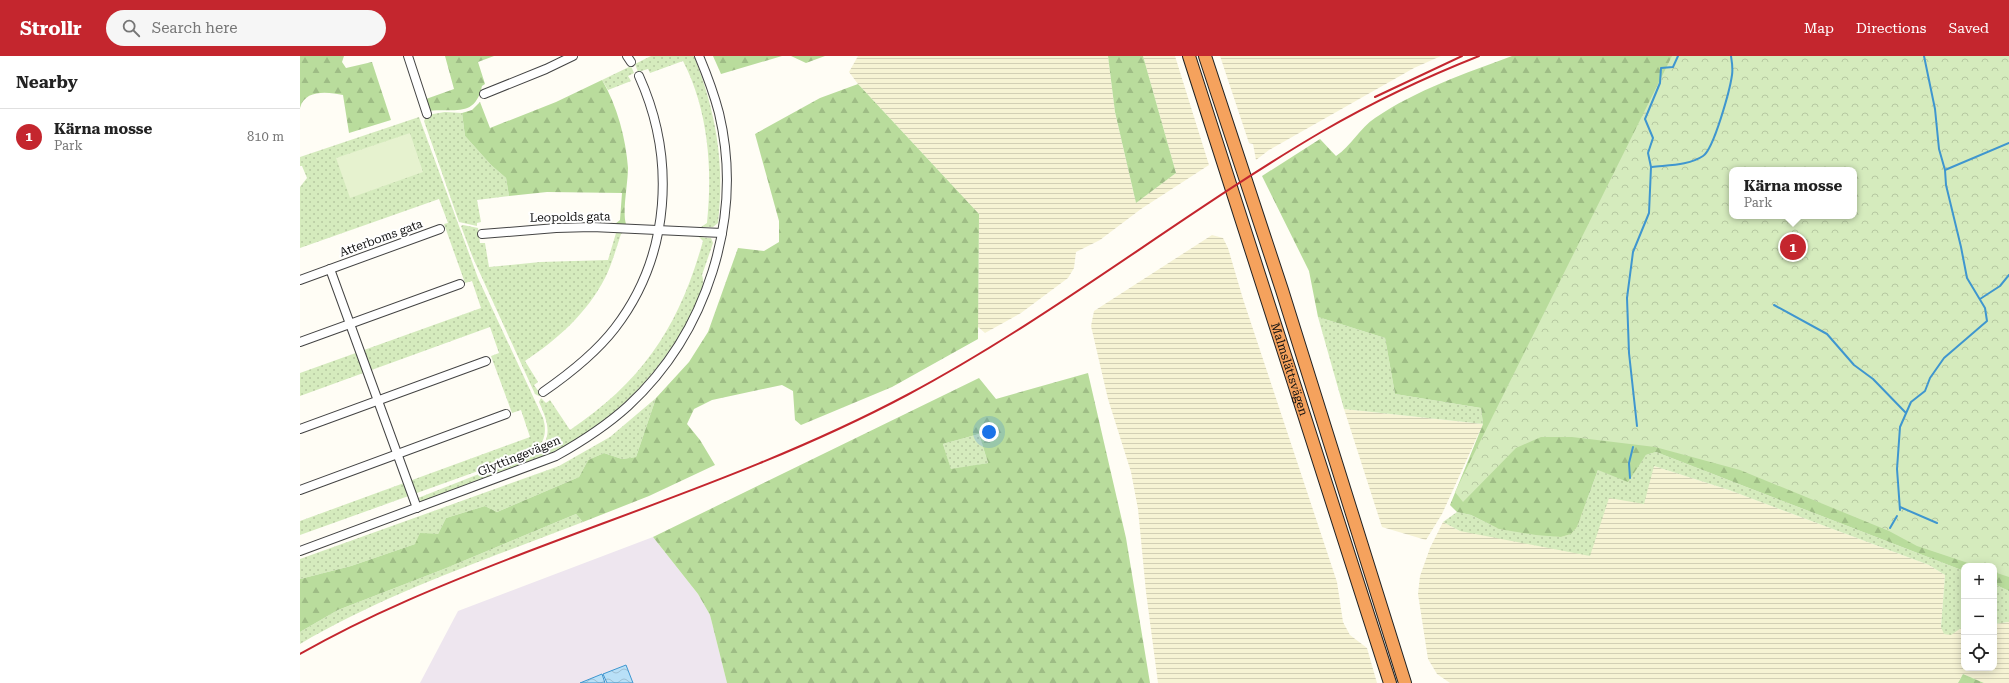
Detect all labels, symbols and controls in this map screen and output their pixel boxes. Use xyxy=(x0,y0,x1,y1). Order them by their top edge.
search box xyxy=(106,10,386,46)
text: Strollr xyxy=(20,17,82,40)
icon: search xyxy=(120,17,142,39)
text: Search here xyxy=(152,19,238,37)
text: Map xyxy=(1804,20,1834,36)
text: Directions xyxy=(1856,20,1926,36)
text: Saved xyxy=(1948,20,1989,36)
text: Nearby xyxy=(16,72,78,92)
text: Kärna mosse xyxy=(54,120,152,138)
text: 1 xyxy=(25,129,33,144)
text: 810 m xyxy=(247,129,284,144)
text: Park xyxy=(54,138,83,153)
popup xyxy=(1729,167,1857,219)
text: Kärna mosse xyxy=(1744,177,1842,195)
text: Park xyxy=(1744,195,1772,210)
street label: Leopolds gata xyxy=(529,209,611,225)
street label: Atterboms gata xyxy=(338,216,425,260)
pin: 1 xyxy=(1780,232,1806,262)
street label: Malmslättsvägen xyxy=(1268,321,1311,418)
your location xyxy=(979,422,999,442)
street label: Glyttingevägen xyxy=(476,433,563,479)
map controls xyxy=(1961,563,1997,671)
button: + xyxy=(1961,563,1997,599)
button: − xyxy=(1961,599,1997,635)
button: locate xyxy=(1961,635,1997,671)

